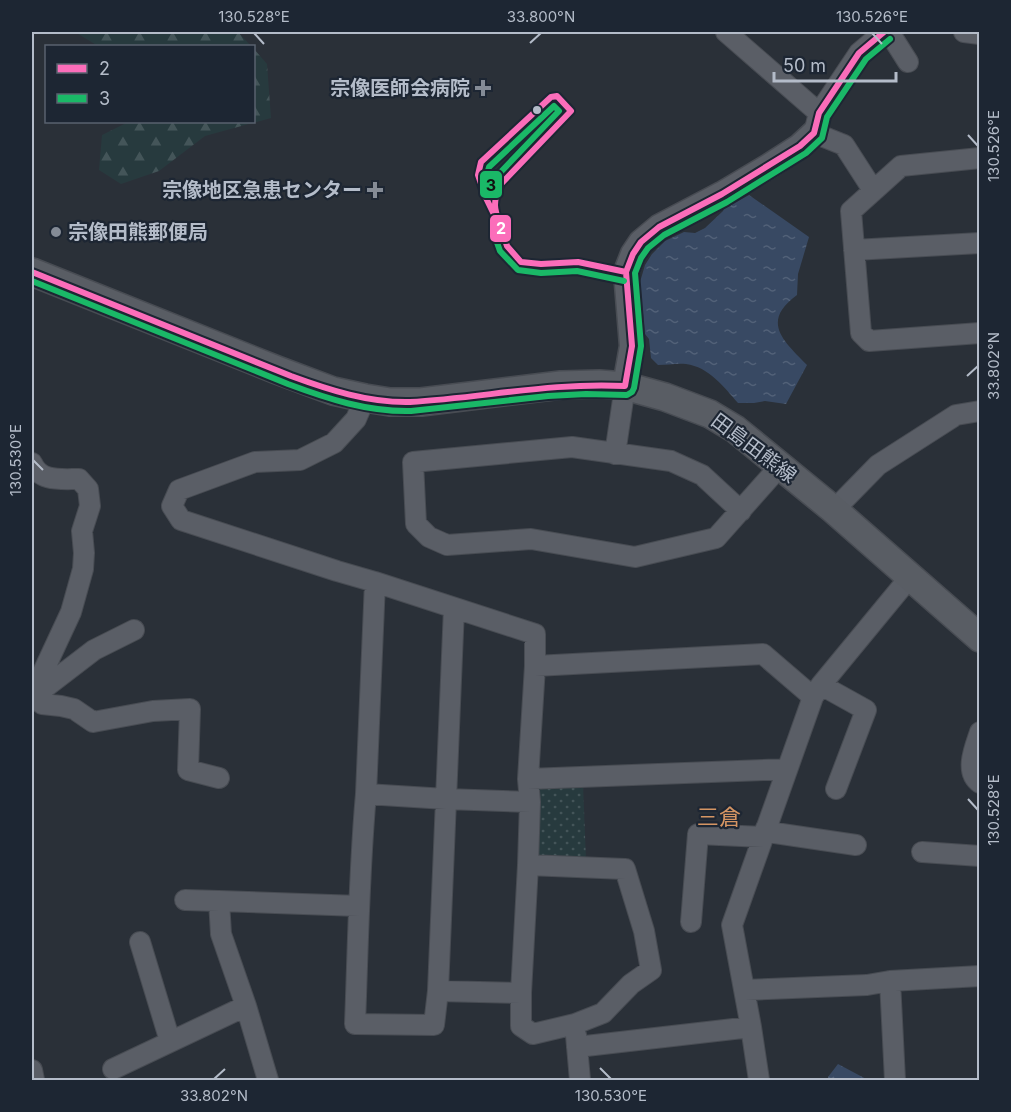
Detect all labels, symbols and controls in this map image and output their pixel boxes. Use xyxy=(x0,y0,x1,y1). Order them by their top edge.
text: 130.528°E xyxy=(218,7,290,26)
text: 33.800°N xyxy=(507,7,575,26)
text: 130.526°E xyxy=(836,7,908,26)
legend xyxy=(45,45,255,123)
scale bar xyxy=(774,45,896,83)
text: 50 m xyxy=(783,55,826,76)
text: 2 xyxy=(99,58,110,79)
place label: 宗像医師会病院 xyxy=(330,76,470,100)
marker: 宗像医師会病院 xyxy=(474,79,492,97)
text: 3 xyxy=(99,88,110,109)
unlabelled marker xyxy=(531,104,543,116)
text: 130.526°E xyxy=(984,110,1003,182)
line badge: 3 xyxy=(479,170,503,199)
text: 3 xyxy=(486,175,496,195)
place label: 宗像地区急患センター xyxy=(162,178,362,202)
marker: 宗像地区急患センター xyxy=(366,181,384,199)
line badge: 2 xyxy=(489,214,512,243)
text: 2 xyxy=(496,218,506,238)
place label: 宗像田熊郵便局 xyxy=(68,220,208,244)
marker: 宗像田熊郵便局 xyxy=(49,225,63,239)
text: 33.802°N xyxy=(984,332,1003,400)
street label: 田島田熊線 xyxy=(707,408,801,488)
text: 130.530°E xyxy=(6,424,25,496)
text: 130.528°E xyxy=(984,774,1003,846)
district label: 三倉 xyxy=(697,804,741,830)
text: 33.802°N xyxy=(180,1086,248,1105)
text: 130.530°E xyxy=(575,1086,647,1105)

